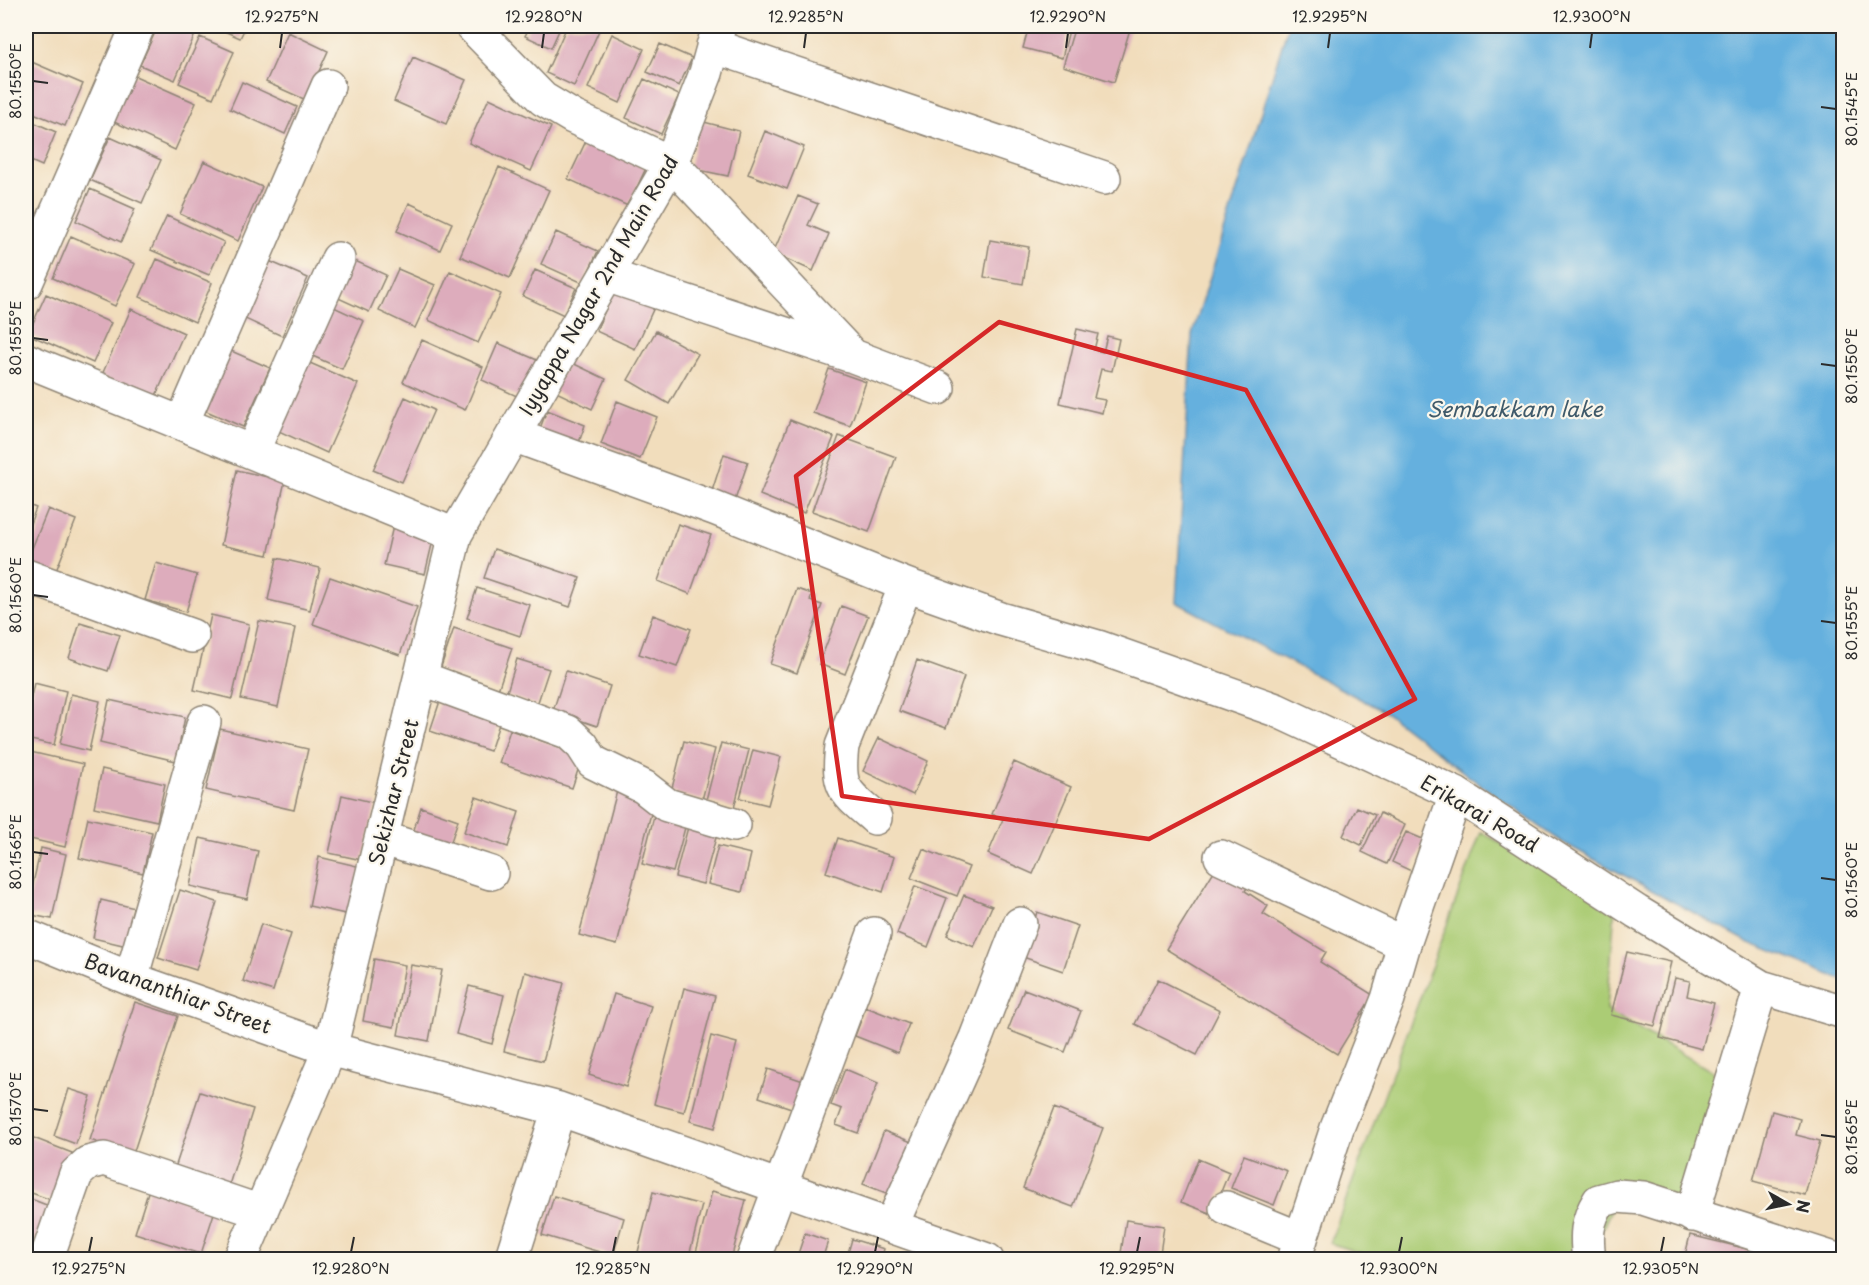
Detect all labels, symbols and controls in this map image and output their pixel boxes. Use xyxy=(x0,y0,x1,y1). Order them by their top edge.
text: 12.9275°N xyxy=(245,4,319,27)
text: 12.9280°N xyxy=(505,4,583,27)
text: 12.9285°N xyxy=(768,4,844,27)
text: 12.9290°N xyxy=(1030,4,1106,27)
text: 12.9295°N xyxy=(1292,4,1368,27)
text: 12.9300°N xyxy=(1553,4,1631,27)
text: 80.1550°E xyxy=(3,43,26,119)
text: 80.1545°E xyxy=(1839,72,1862,146)
street label: Iyyappa Nagar 2nd Main Road xyxy=(511,149,685,421)
text: 80.1555°E xyxy=(3,301,26,375)
text: 80.1550°E xyxy=(1839,328,1862,404)
water label: Sembakkam lake xyxy=(1427,392,1605,424)
text: 80.1560°E xyxy=(3,557,26,633)
text: 80.1555°E xyxy=(1839,586,1862,660)
street label: Sekizhar Street xyxy=(360,716,426,868)
street label: Erikarai Road xyxy=(1415,767,1545,859)
text: 80.1565°E xyxy=(3,814,26,890)
text: 80.1560°E xyxy=(1839,842,1862,918)
street label: Bavananthiar Street xyxy=(80,945,276,1041)
text: 80.1570°E xyxy=(3,1072,26,1146)
text: 80.1565°E xyxy=(1839,1099,1862,1175)
north arrow xyxy=(1758,1174,1818,1234)
text: N xyxy=(1791,1198,1817,1215)
text: 12.9275°N xyxy=(52,1256,126,1279)
text: 12.9280°N xyxy=(312,1256,390,1279)
text: 12.9285°N xyxy=(575,1256,651,1279)
text: 12.9290°N xyxy=(837,1256,913,1279)
text: 12.9295°N xyxy=(1099,1256,1175,1279)
text: 12.9300°N xyxy=(1360,1256,1438,1279)
text: 12.9305°N xyxy=(1623,1256,1699,1279)

